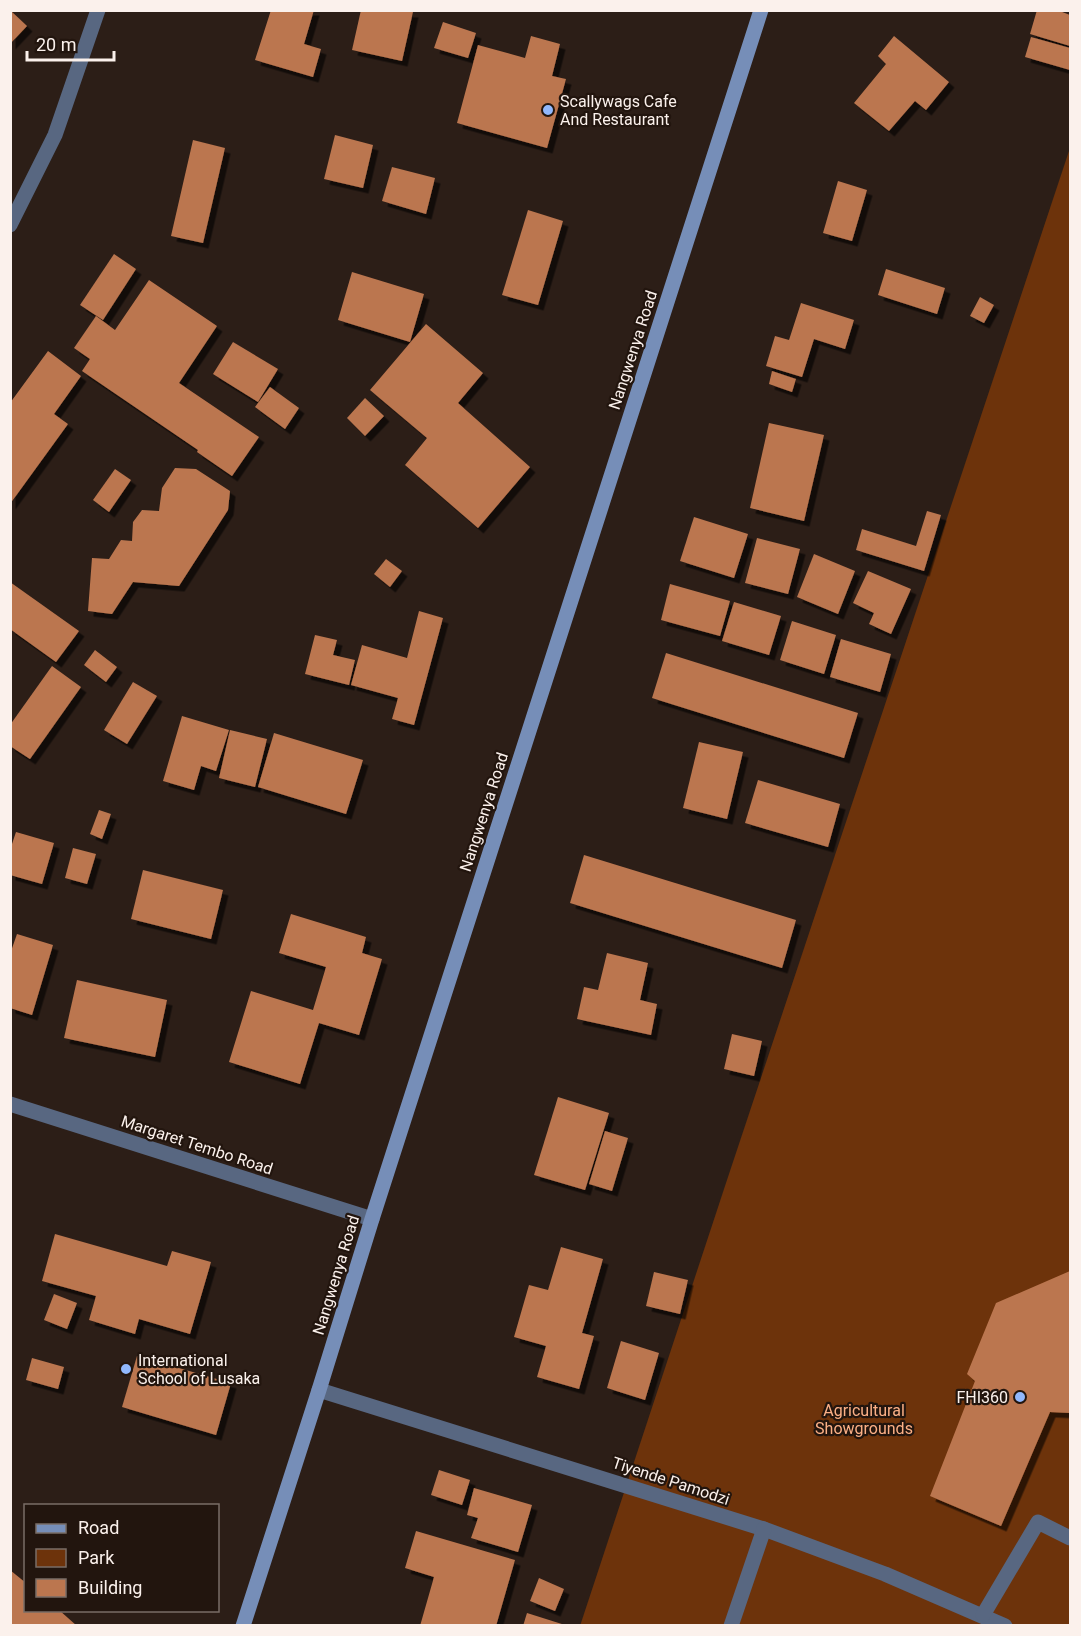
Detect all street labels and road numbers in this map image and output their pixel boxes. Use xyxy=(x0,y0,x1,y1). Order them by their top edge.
street label: Nangwenya Road xyxy=(605,288,661,412)
street label: Nangwenya Road xyxy=(456,750,512,874)
street label: Margaret Tembo Road xyxy=(119,1111,275,1179)
street label: Nangwenya Road xyxy=(309,1213,363,1337)
street label: Tiyende Pamodzi xyxy=(610,1453,732,1509)

